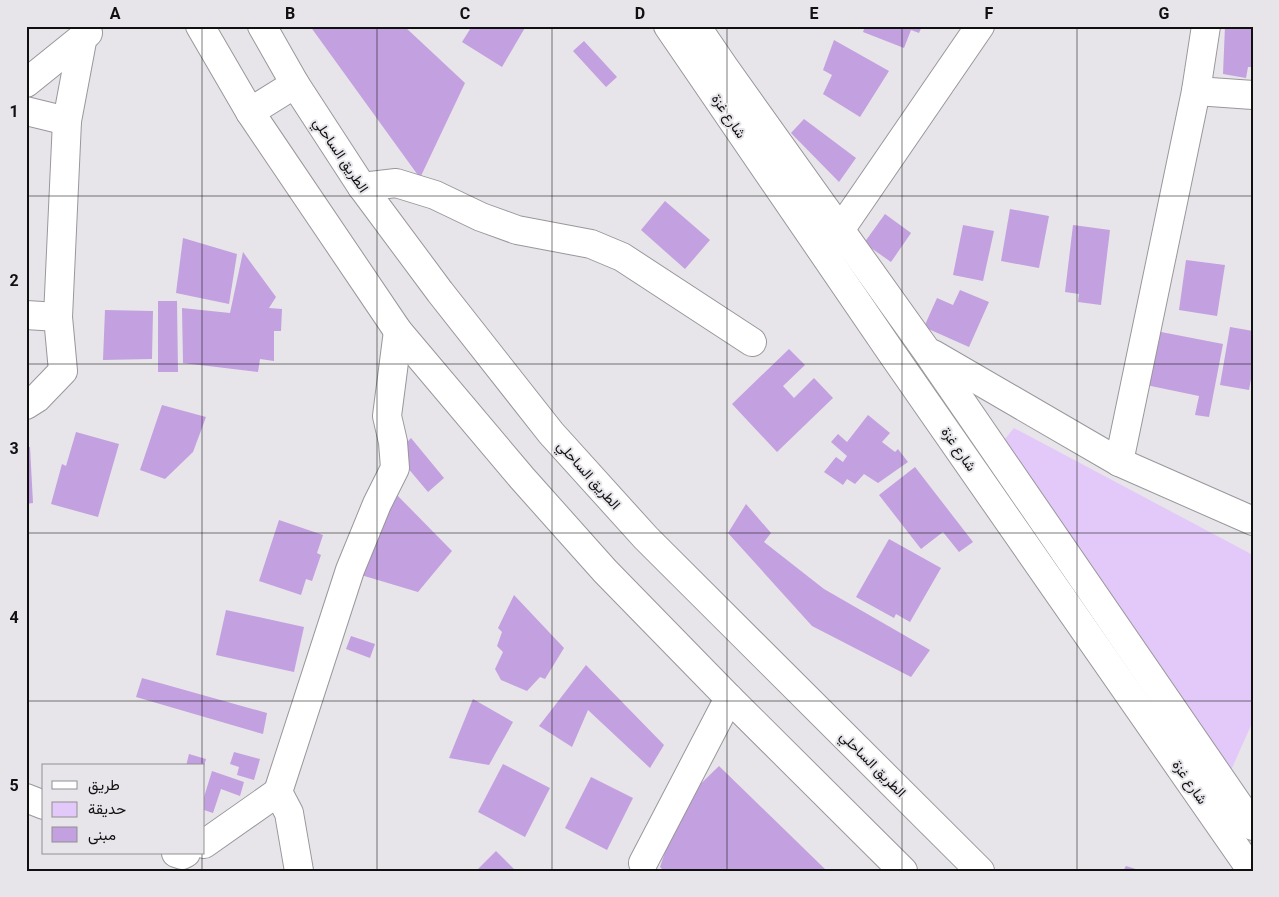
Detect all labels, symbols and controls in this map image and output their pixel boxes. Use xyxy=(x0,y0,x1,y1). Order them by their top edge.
text: A xyxy=(110,4,121,23)
text: B xyxy=(285,4,295,23)
text: C xyxy=(460,4,470,23)
text: D xyxy=(635,4,645,23)
text: E xyxy=(810,4,819,23)
text: F xyxy=(985,4,994,23)
text: G xyxy=(1159,4,1170,23)
street label: شارع غزة xyxy=(706,91,750,143)
text: 1 xyxy=(9,102,19,121)
street label: الطريق الساحلي xyxy=(307,115,372,198)
text: 2 xyxy=(9,271,19,290)
street label: شارع غزة xyxy=(936,424,980,476)
street label: الطريق الساحلي xyxy=(551,438,624,515)
text: 3 xyxy=(9,439,19,458)
text: 4 xyxy=(9,608,19,627)
street label: الطريق الساحلي xyxy=(834,728,909,803)
street label: شارع غزة xyxy=(1167,757,1211,809)
legend xyxy=(42,764,205,854)
text: 5 xyxy=(9,776,19,795)
text: طريق xyxy=(88,776,120,795)
text: حديقة xyxy=(88,800,126,818)
text: مبنى xyxy=(88,826,116,845)

